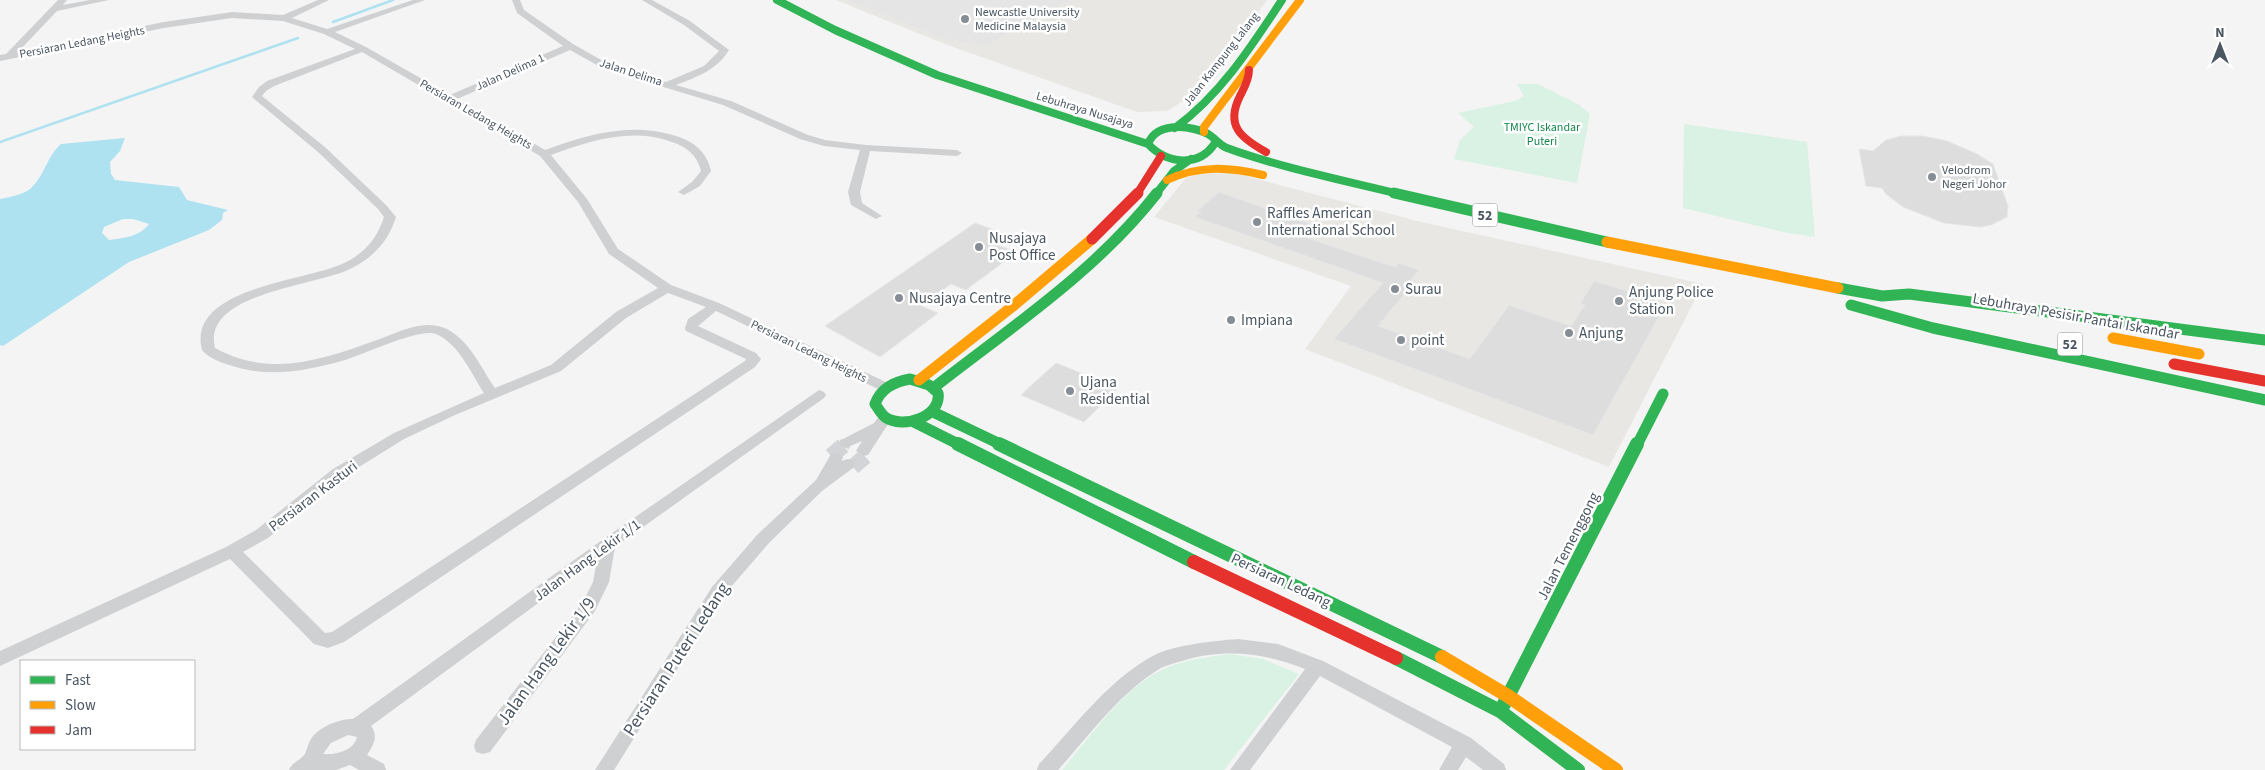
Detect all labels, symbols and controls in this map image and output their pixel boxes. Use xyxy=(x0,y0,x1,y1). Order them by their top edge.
place label: Newcastle University Medicine Malaysia xyxy=(975,4,1080,35)
street label: Jalan Kampung Lalang xyxy=(1179,9,1263,110)
marker: Newcastle University Medicine Malaysia xyxy=(959,13,971,25)
north arrow xyxy=(2195,20,2245,70)
street label: Persiaran Ledang Heights xyxy=(18,22,146,63)
text: N xyxy=(2215,23,2225,43)
street label: Jalan Delima 1 xyxy=(473,50,547,95)
street label: Jalan Delima xyxy=(597,54,664,91)
street label: Persiaran Ledang Heights xyxy=(416,75,535,154)
street label: Lebuhraya Nusajaya xyxy=(1034,88,1136,133)
park label: TMIYC Iskandar Puteri xyxy=(1504,119,1581,150)
place label: Velodrom Negeri Johor xyxy=(1942,162,2007,193)
marker: Velodrom Negeri Johor xyxy=(1926,171,1938,183)
place label: Raffles American International School xyxy=(1267,203,1395,241)
road number: 52 xyxy=(1472,204,1498,226)
marker: Raffles American International School xyxy=(1251,216,1263,228)
place label: Nusajaya Post Office xyxy=(989,228,1056,266)
marker: Nusajaya Post Office xyxy=(973,241,985,253)
place label: Surau xyxy=(1405,279,1442,300)
place label: Anjung Police Station xyxy=(1629,282,1714,320)
marker: Surau xyxy=(1389,283,1401,295)
place label: Nusajaya Centre xyxy=(909,288,1011,309)
street label: Lebuhraya Pesisir Pantai Iskandar xyxy=(1971,288,2182,345)
marker: Nusajaya Centre xyxy=(893,292,905,304)
marker: Anjung Police Station xyxy=(1613,295,1625,307)
place label: Impiana xyxy=(1241,310,1293,331)
marker: Impiana xyxy=(1225,314,1237,326)
street label: Persiaran Ledang Heights xyxy=(748,316,870,387)
place label: Anjung xyxy=(1579,323,1623,344)
marker: Anjung xyxy=(1563,327,1575,339)
place label: point xyxy=(1411,330,1444,351)
road number: 52 xyxy=(2058,332,2082,356)
marker: point xyxy=(1395,334,1407,346)
place label: Ujana Residential xyxy=(1080,372,1150,410)
marker: Ujana Residential xyxy=(1064,385,1076,397)
street label: Persiaran Kasturi xyxy=(265,456,362,537)
street label: Jalan Temenggong xyxy=(1532,488,1605,604)
street label: Jalan Hang Lekir 1/1 xyxy=(530,514,645,606)
street label: Persiaran Ledang xyxy=(1227,548,1335,613)
street label: Persiaran Puteri Ledang xyxy=(617,578,736,741)
street label: Jalan Hang Lekir 1/9 xyxy=(491,592,602,731)
legend xyxy=(20,660,195,750)
text: Fast xyxy=(65,670,91,691)
text: Slow xyxy=(65,695,96,716)
text: Jam xyxy=(65,720,92,741)

